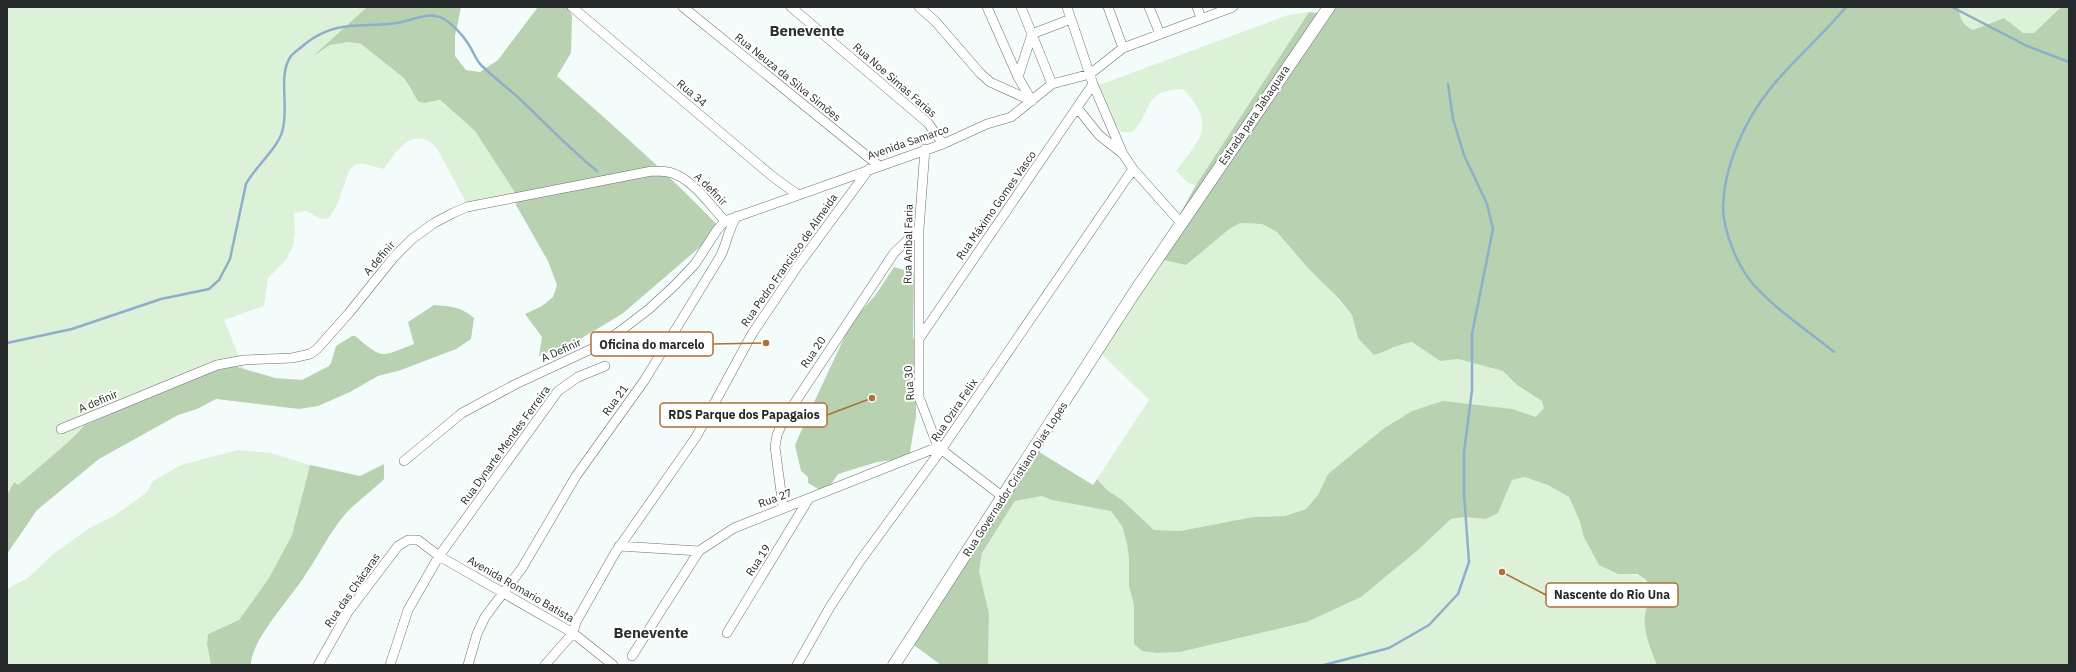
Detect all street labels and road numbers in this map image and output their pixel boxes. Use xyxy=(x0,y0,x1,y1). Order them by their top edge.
street label: Rua Neuza da Silva Simões xyxy=(732,30,844,124)
street label: Rua Noe Simas Farias xyxy=(850,40,940,120)
street label: Estrada para Jabaquara xyxy=(1215,62,1293,167)
street label: Rua 34 xyxy=(674,76,710,110)
street label: Avenida Samarco xyxy=(865,121,951,163)
street label: Rua Máximo Gomes Vasco xyxy=(953,148,1039,262)
street label: A definir xyxy=(691,169,731,209)
street label: Rua Pedro Francisco de Almeida xyxy=(738,191,840,329)
street label: Rua Anibal Faria xyxy=(900,204,916,284)
street label: A definir xyxy=(360,238,398,278)
street label: Rua 20 xyxy=(797,334,829,370)
street label: A Definir xyxy=(539,335,583,365)
street label: Rua 30 xyxy=(901,365,917,401)
street label: Rua Ozira Felix xyxy=(928,375,980,444)
street label: Rua 21 xyxy=(599,381,631,418)
street label: Rua Dynarte Mendes Ferreira xyxy=(457,383,553,507)
street label: A definir xyxy=(76,386,120,416)
street label: Rua Governador Cristiano Dias Lopes xyxy=(960,399,1070,559)
street label: Rua 27 xyxy=(756,485,794,511)
street label: Rua 19 xyxy=(743,542,773,578)
street label: Rua das Chácaras xyxy=(321,550,383,630)
street label: Avenida Romario Batista xyxy=(465,553,577,625)

